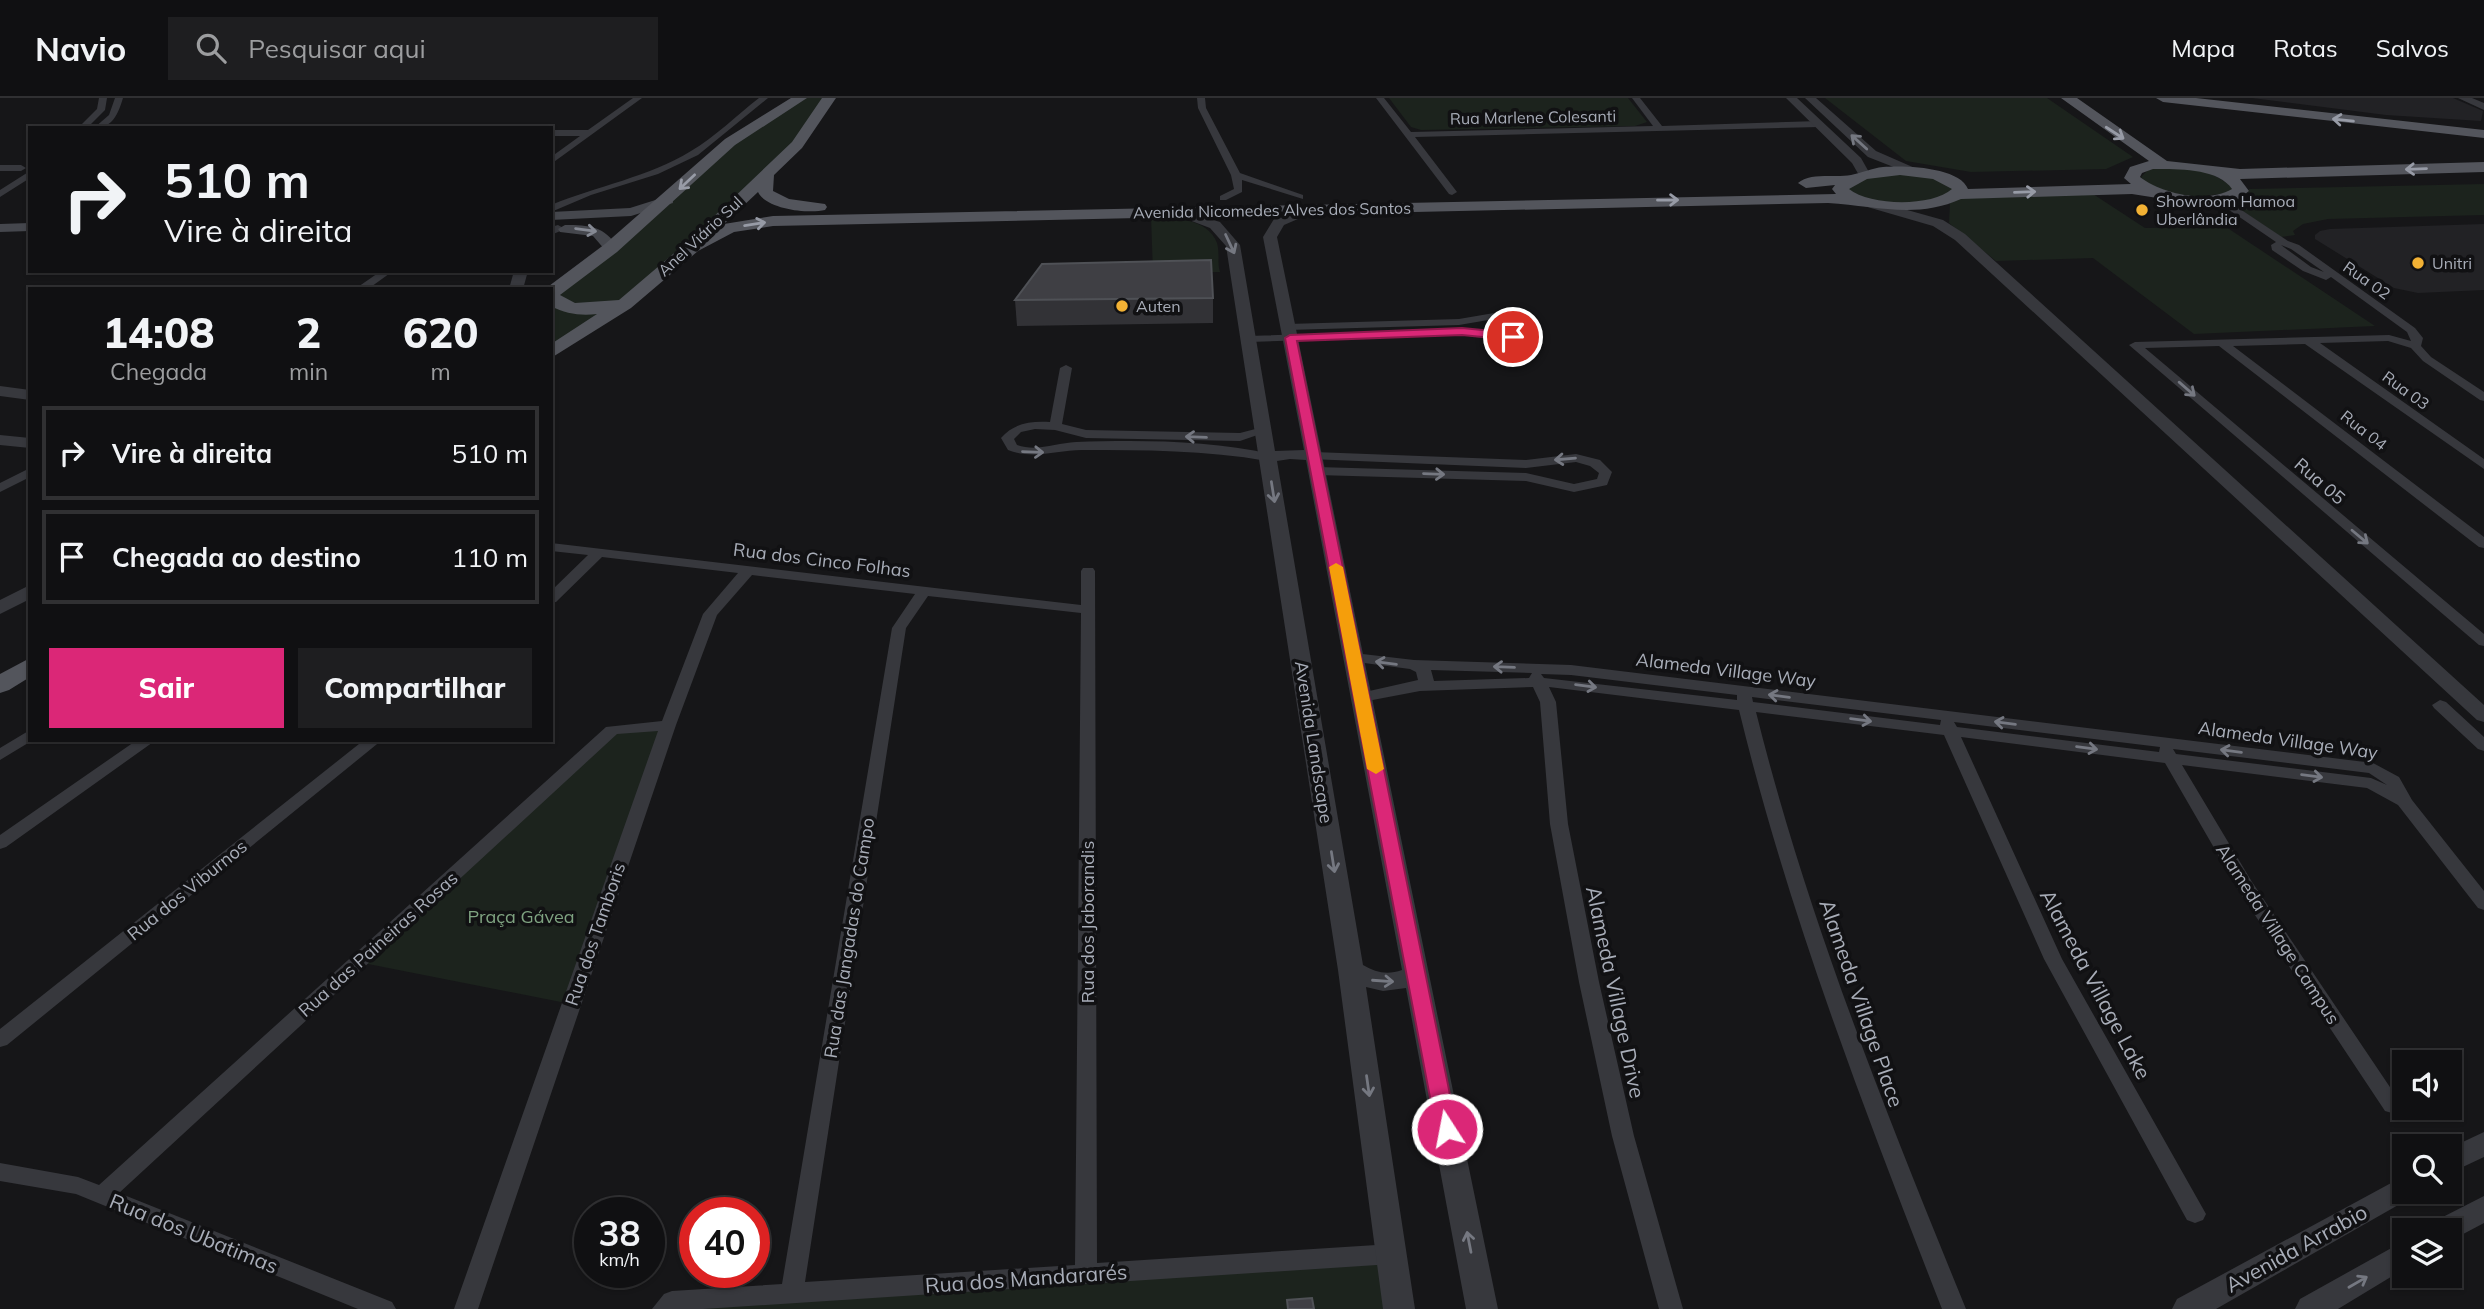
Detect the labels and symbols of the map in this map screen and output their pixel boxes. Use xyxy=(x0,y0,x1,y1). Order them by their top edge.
street label: Rua Marlene Colesanti xyxy=(1450,106,1616,128)
one-way arrow xyxy=(2332,113,2355,126)
one-way arrow xyxy=(2104,126,2124,140)
one-way arrow xyxy=(1851,134,1868,151)
one-way arrow xyxy=(2405,162,2428,175)
one-way arrow xyxy=(679,174,696,191)
one-way arrow xyxy=(2013,186,2036,199)
place label: Showroom Hamoa Uberlândia xyxy=(2156,191,2295,229)
street label: Anel Viário Sul xyxy=(654,192,746,280)
one-way arrow xyxy=(1656,194,1679,207)
street label: Avenida Nicomedes Alves dos Santos xyxy=(1133,198,1411,222)
marker: Showroom Hamoa Uberlândia xyxy=(2134,202,2150,218)
one-way arrow xyxy=(743,217,766,230)
one-way arrow xyxy=(574,224,597,237)
one-way arrow xyxy=(1224,234,1237,255)
place label: Unitri xyxy=(2432,253,2472,273)
marker: Unitri xyxy=(2410,255,2426,271)
street label: Rua 02 xyxy=(2339,257,2395,303)
place label: Auten xyxy=(1136,296,1181,316)
marker: Auten xyxy=(1114,298,1130,314)
pin xyxy=(1483,307,1543,367)
street label: Rua 03 xyxy=(2379,366,2433,414)
one-way arrow xyxy=(2177,381,2195,397)
street label: Rua 04 xyxy=(2337,406,2391,455)
one-way arrow xyxy=(1185,431,1208,444)
one-way arrow xyxy=(1021,445,1044,458)
one-way arrow xyxy=(1554,453,1577,466)
street label: Rua 05 xyxy=(2290,453,2350,509)
one-way arrow xyxy=(1422,468,1445,481)
one-way arrow xyxy=(1267,480,1280,503)
one-way arrow xyxy=(2350,529,2368,545)
street label: Rua dos Cinco Folhas xyxy=(732,538,912,582)
street label: Alameda Village Way xyxy=(1635,648,1818,692)
one-way arrow xyxy=(1376,656,1398,669)
street label: Avenida Landscape xyxy=(1290,659,1338,825)
one-way arrow xyxy=(1493,661,1516,674)
one-way arrow xyxy=(1575,679,1597,692)
one-way arrow xyxy=(1768,689,1791,702)
one-way arrow xyxy=(1849,713,1872,726)
street label: Alameda Village Way xyxy=(2197,716,2380,764)
one-way arrow xyxy=(1994,717,2017,730)
one-way arrow xyxy=(2075,741,2097,754)
one-way arrow xyxy=(2220,744,2243,757)
one-way arrow xyxy=(2300,769,2323,782)
street label: Rua das Jangadas do Campo xyxy=(819,816,879,1060)
street label: Rua dos Viburnos xyxy=(122,835,252,945)
street label: Alameda Village Campus xyxy=(2211,839,2345,1029)
street label: Rua dos Jaborandis xyxy=(1076,841,1099,1003)
one-way arrow xyxy=(1327,850,1340,872)
street label: Rua dos Tamboris xyxy=(560,859,630,1009)
street label: Rua das Paineiras Rosas xyxy=(294,866,463,1022)
street label: Alameda Village Drive xyxy=(1581,884,1651,1100)
street label: Alameda Village Lake xyxy=(2035,885,2157,1083)
street label: Alameda Village Place xyxy=(1814,896,1910,1110)
park label: Praça Gávea xyxy=(467,905,575,928)
one-way arrow xyxy=(1371,975,1394,988)
one-way arrow xyxy=(1361,1075,1374,1097)
position arrow xyxy=(1410,1092,1484,1166)
street label: Rua dos Ubatimas xyxy=(106,1187,282,1279)
speed limit sign: 40 xyxy=(679,1197,770,1288)
street label: Avenida Arrabio xyxy=(2221,1198,2371,1298)
one-way arrow xyxy=(1462,1231,1476,1254)
street label: Rua dos Mandararés xyxy=(924,1258,1128,1298)
one-way arrow xyxy=(2347,1275,2367,1289)

